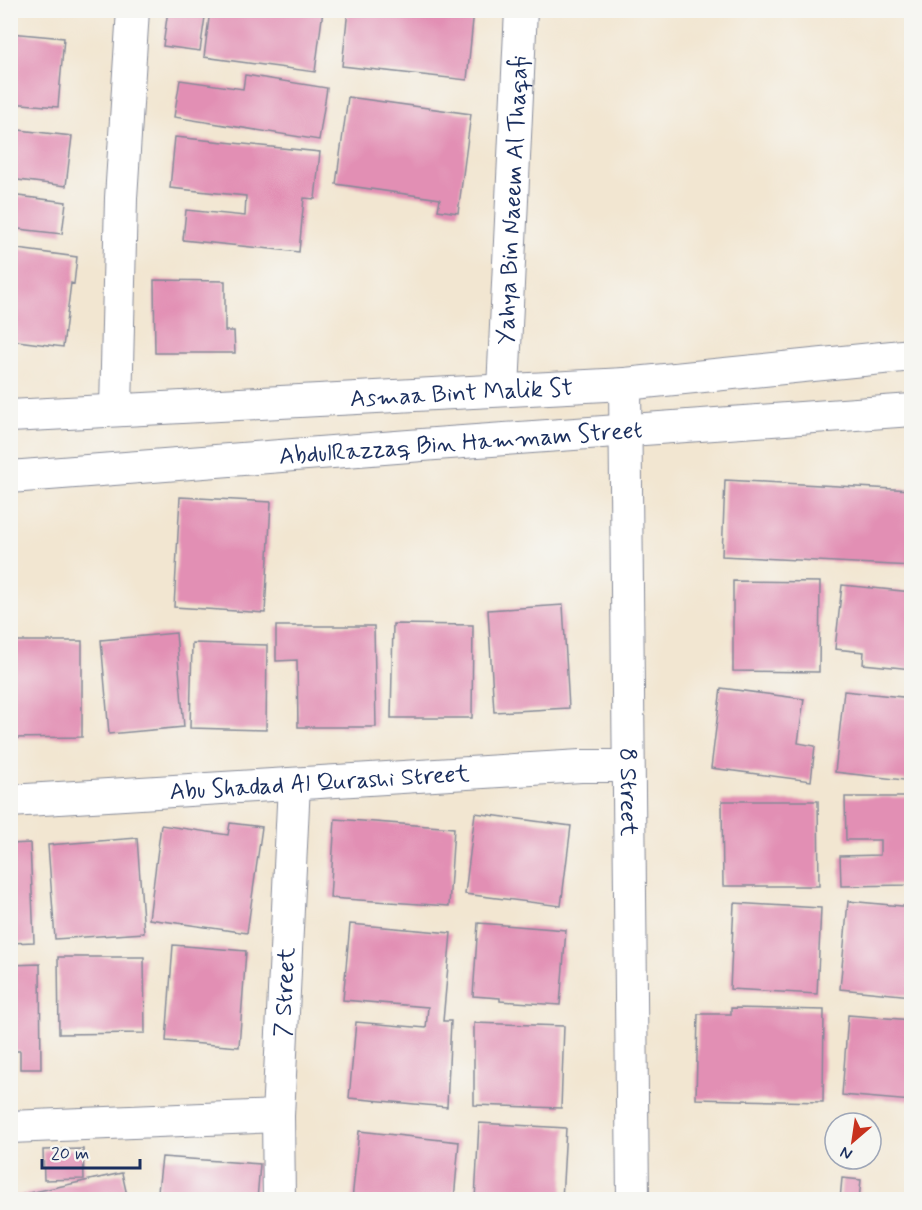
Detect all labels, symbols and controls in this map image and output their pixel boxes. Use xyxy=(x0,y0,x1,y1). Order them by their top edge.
street label: Yahya Bin Naeem Al Thaqafi xyxy=(491,55,536,346)
street label: Asmaa Bint Malik St xyxy=(349,373,574,415)
street label: AbdulRazzaq Bin Hammam Street xyxy=(278,415,644,473)
street label: 8 Street xyxy=(612,747,643,837)
street label: Abu Shadad Al Qurashi Street xyxy=(169,759,470,808)
street label: 7 Street xyxy=(268,947,303,1038)
north arrow xyxy=(823,1111,883,1171)
scale bar xyxy=(42,1132,140,1170)
text: N xyxy=(837,1141,856,1165)
text: 20 m xyxy=(51,1142,89,1166)

